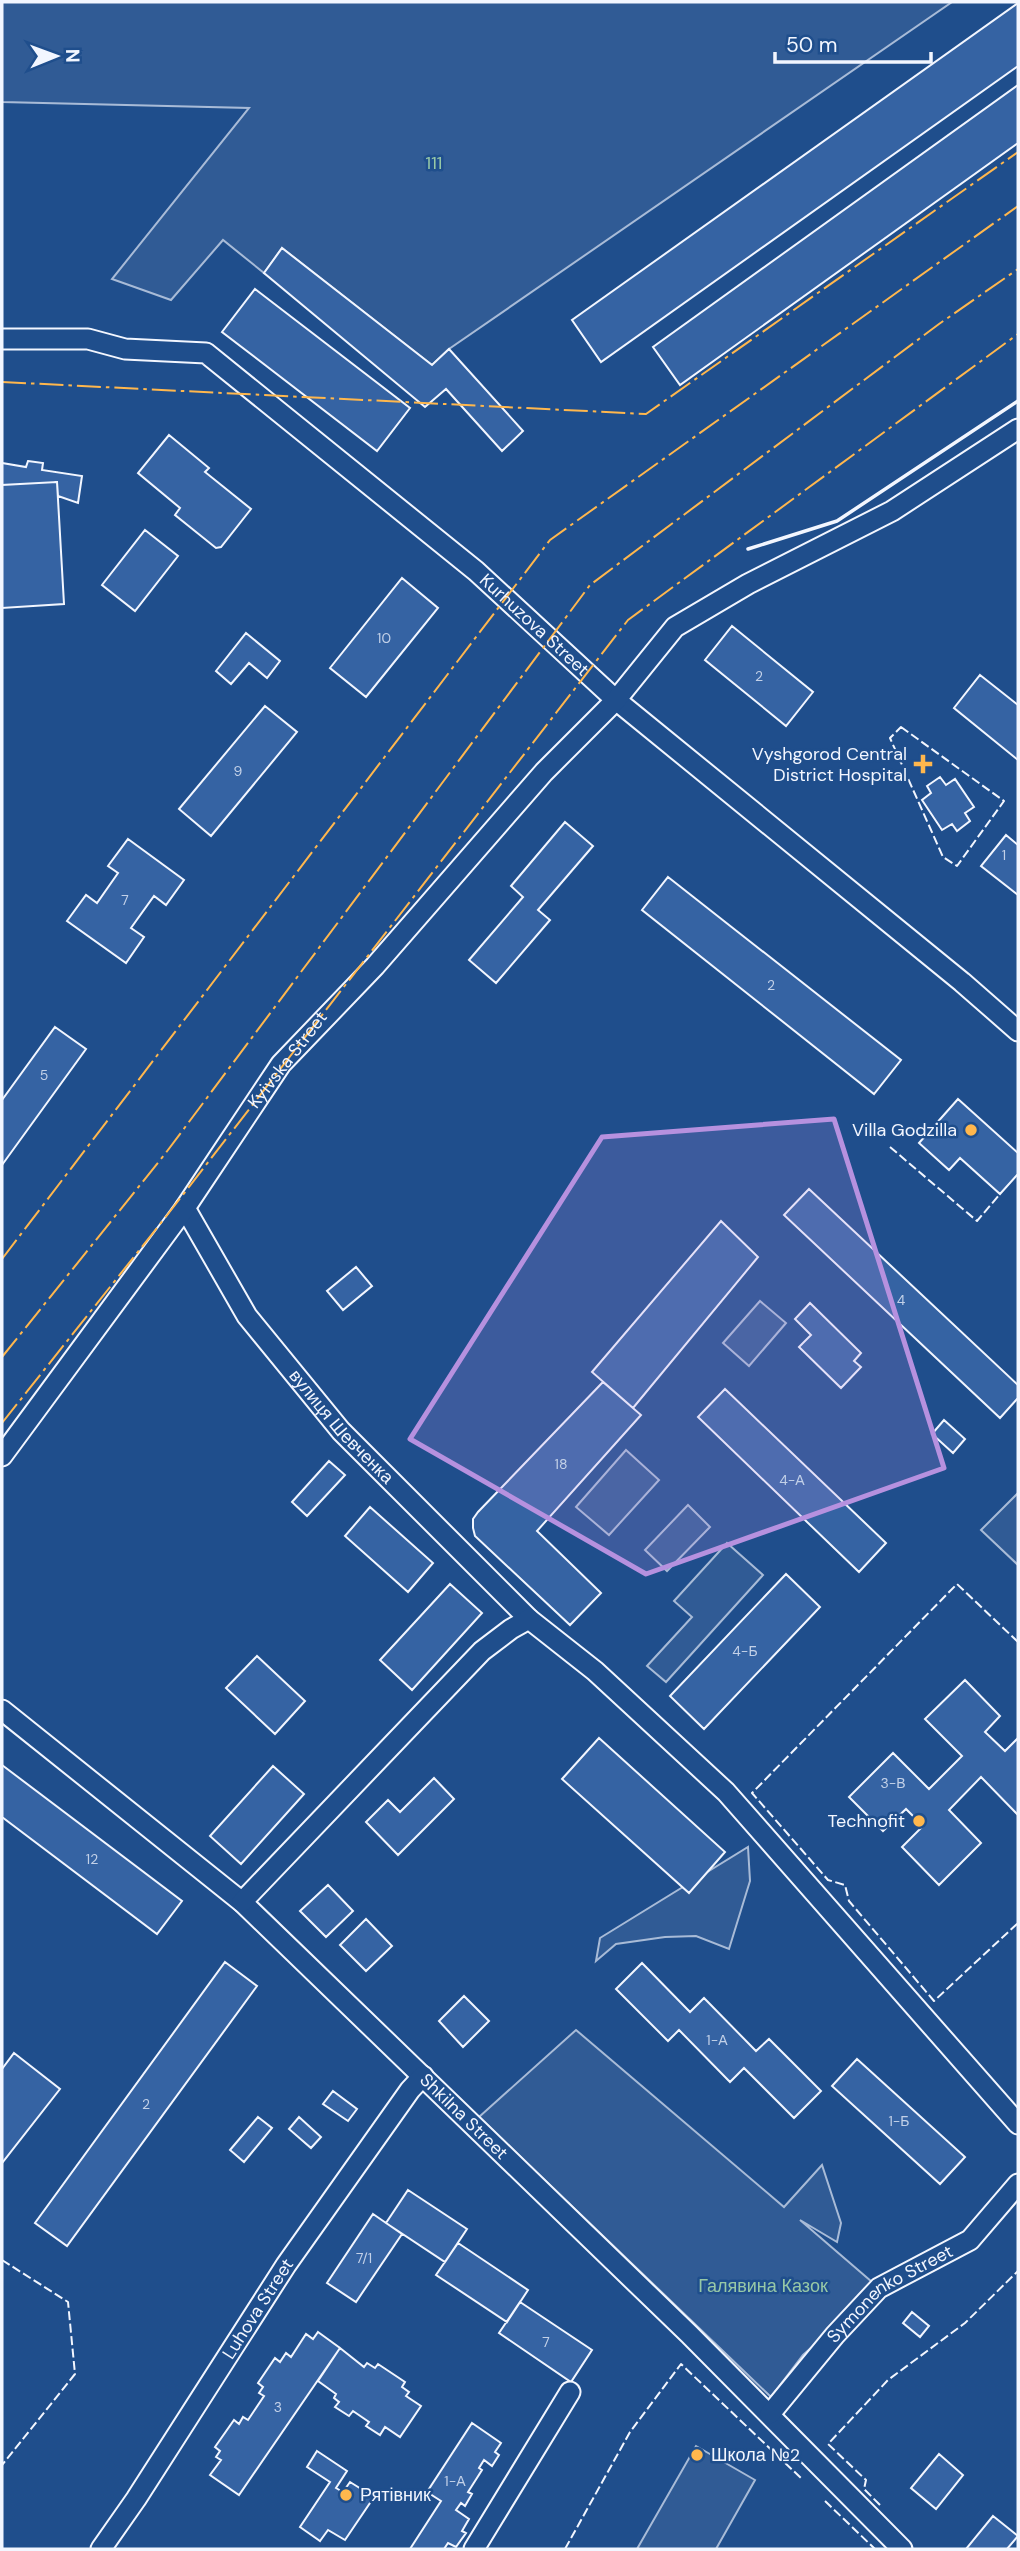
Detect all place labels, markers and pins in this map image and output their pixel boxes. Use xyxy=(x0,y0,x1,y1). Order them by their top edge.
place label: Vyshgorod Central District Hospital xyxy=(752,742,907,787)
marker: Vyshgorod Central District Hospital xyxy=(913,754,933,774)
place label: Villa Godzilla xyxy=(852,1118,957,1142)
marker: Villa Godzilla xyxy=(963,1122,979,1138)
place label: Technofit xyxy=(827,1809,905,1833)
marker: Technofit xyxy=(911,1813,927,1829)
place label: Школа №2 xyxy=(711,2443,800,2467)
marker: Школа №2 xyxy=(689,2447,705,2463)
place label: Рятівник xyxy=(360,2483,431,2507)
marker: Рятівник xyxy=(338,2487,354,2503)

